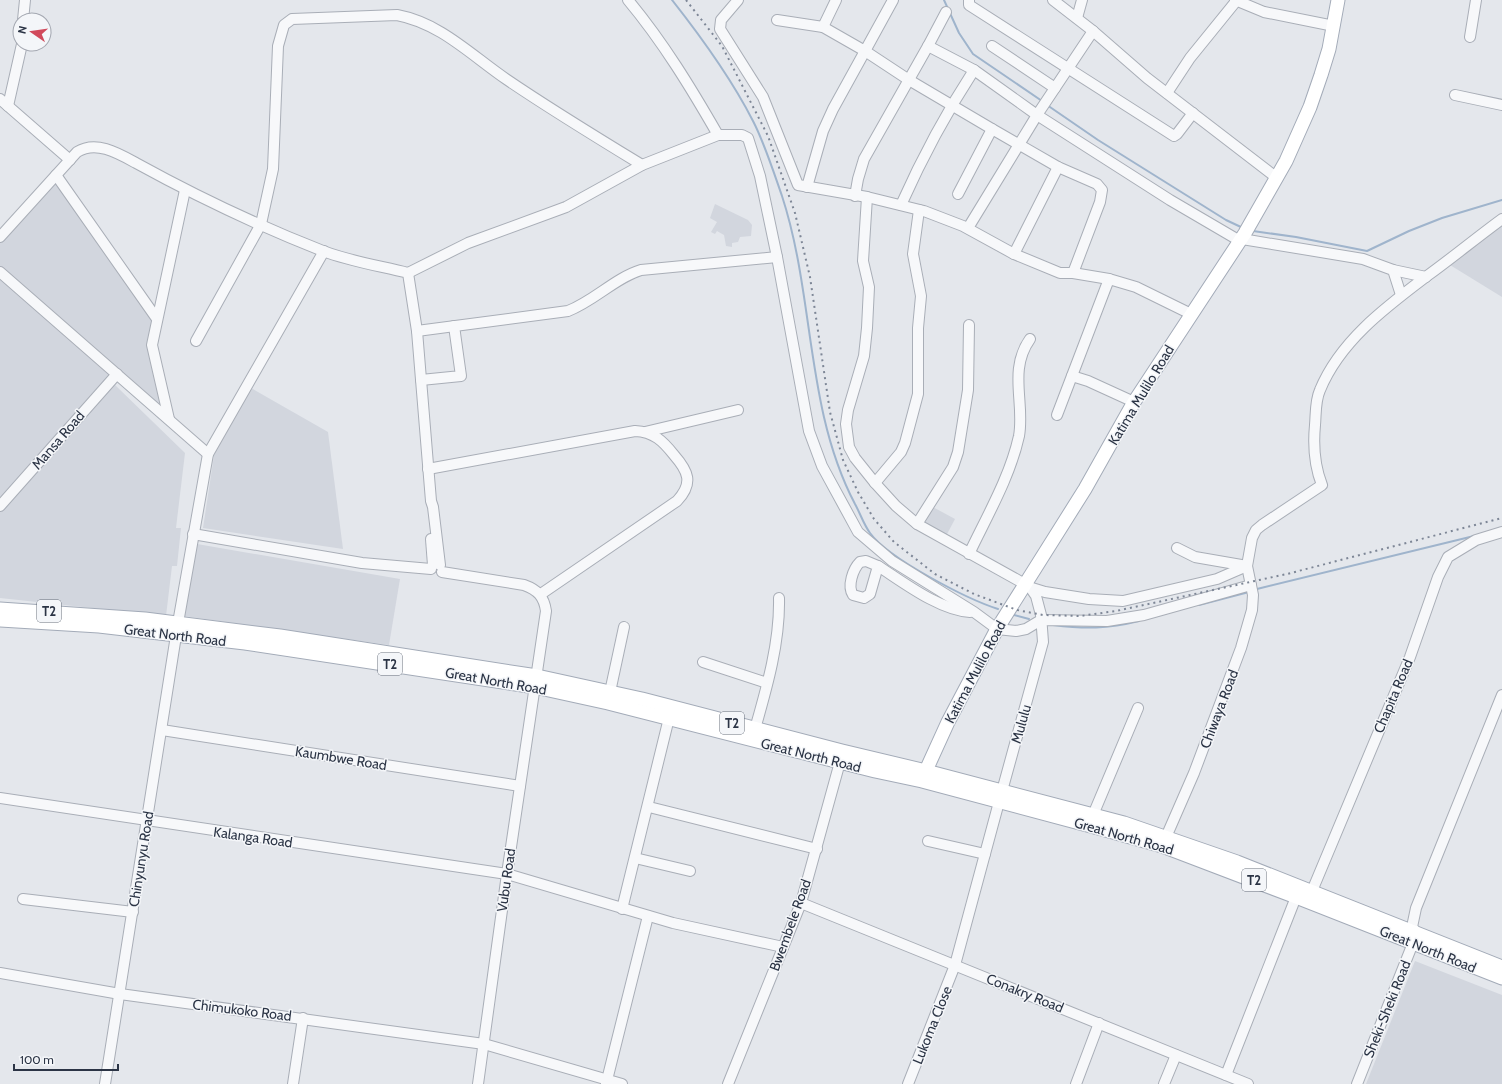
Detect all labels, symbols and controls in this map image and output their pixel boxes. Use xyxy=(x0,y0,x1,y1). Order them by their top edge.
north arrow xyxy=(12,12,52,52)
text: N xyxy=(15,24,30,35)
street label: Katima Mulilo Road xyxy=(1104,342,1178,448)
street label: Mansa Road xyxy=(28,407,88,473)
road number: T2 xyxy=(37,600,61,622)
street label: Katima Mulilo Road xyxy=(940,618,1010,726)
street label: Great North Road xyxy=(123,620,227,650)
road number: T2 xyxy=(378,653,402,675)
street label: Chapita Road xyxy=(1369,656,1417,736)
street label: Great North Road xyxy=(444,663,548,699)
street label: Chiwaya Road xyxy=(1196,667,1242,751)
street label: Mululu xyxy=(1007,702,1035,746)
road number: T2 xyxy=(720,712,744,734)
street label: Great North Road xyxy=(759,734,863,776)
street label: Kaumbwe Road xyxy=(294,742,388,774)
street label: Chinyunyu Road xyxy=(125,810,157,908)
street label: Great North Road xyxy=(1072,813,1176,859)
street label: Kalanga Road xyxy=(212,823,294,851)
street label: Vubu Road xyxy=(493,847,519,913)
road number: T2 xyxy=(1242,869,1266,891)
street label: Bwembele Road xyxy=(765,877,815,973)
street label: Great North Road xyxy=(1377,921,1479,977)
street label: Sheki-Sheki Road xyxy=(1359,958,1415,1060)
street label: Conakry Road xyxy=(984,969,1066,1017)
street label: Lukoma Close xyxy=(908,983,956,1067)
street label: Chimukoko Road xyxy=(191,995,293,1025)
scale bar xyxy=(14,1046,118,1072)
text: 100 m xyxy=(20,1052,54,1067)

